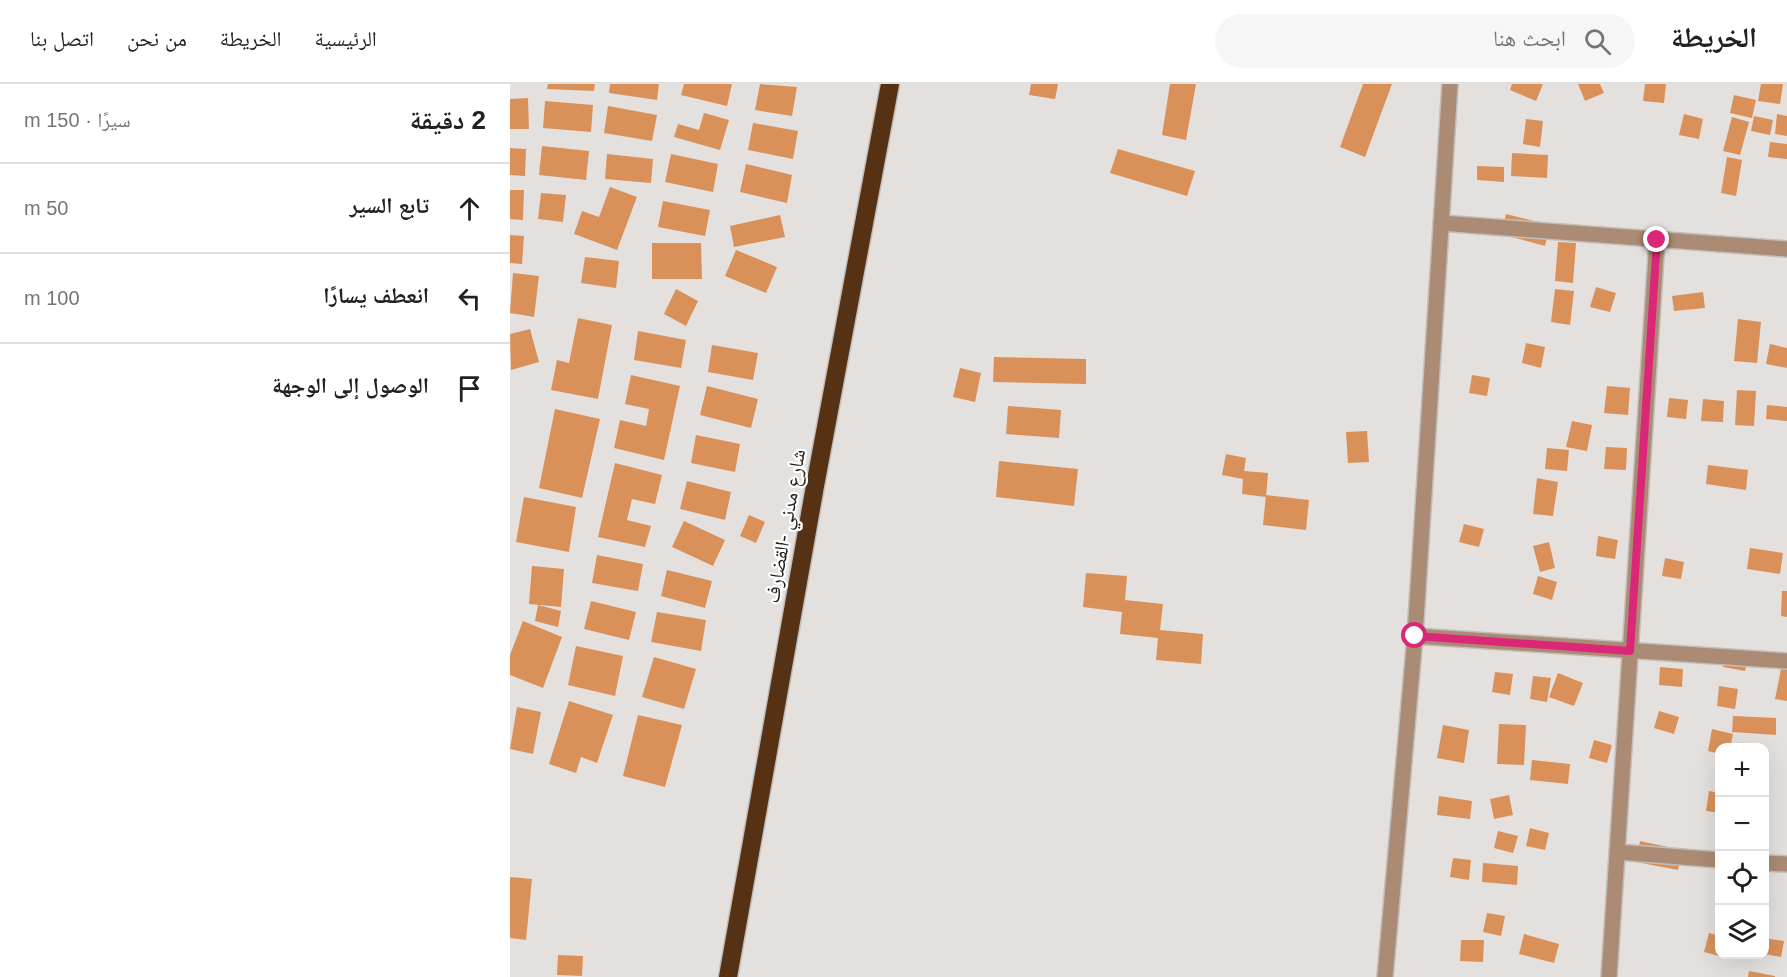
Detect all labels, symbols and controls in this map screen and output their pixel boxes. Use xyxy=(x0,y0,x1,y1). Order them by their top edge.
search box xyxy=(1215,14,1635,68)
text: الخريطة xyxy=(1671,22,1757,53)
icon: search xyxy=(1581,25,1614,58)
text: ابحث هنا xyxy=(1493,26,1566,51)
text: اتصل بنا xyxy=(30,27,94,50)
text: من نحن xyxy=(127,27,187,50)
text: الخريطة xyxy=(220,27,282,50)
text: الرئيسية xyxy=(315,27,377,50)
text: 2 دقيقة xyxy=(410,105,486,135)
text: سيرًا · 150 m xyxy=(24,109,131,131)
icon: ahead xyxy=(453,192,486,225)
text: تابع السير xyxy=(349,193,429,218)
text: 50 m xyxy=(24,197,68,219)
route end xyxy=(1643,226,1669,252)
icon: left xyxy=(453,282,486,315)
text: انعطف يسارًا xyxy=(323,283,429,308)
text: 100 m xyxy=(24,287,80,309)
icon: arrive xyxy=(453,372,486,405)
text: الوصول إلى الوجهة xyxy=(272,373,429,398)
street label: شارع مدني -القضارف xyxy=(761,447,814,605)
route start xyxy=(1401,622,1427,648)
map controls xyxy=(1715,743,1769,959)
button: + xyxy=(1715,743,1769,797)
button: − xyxy=(1715,797,1769,851)
button: locate xyxy=(1715,851,1769,905)
button: layers xyxy=(1715,905,1769,959)

